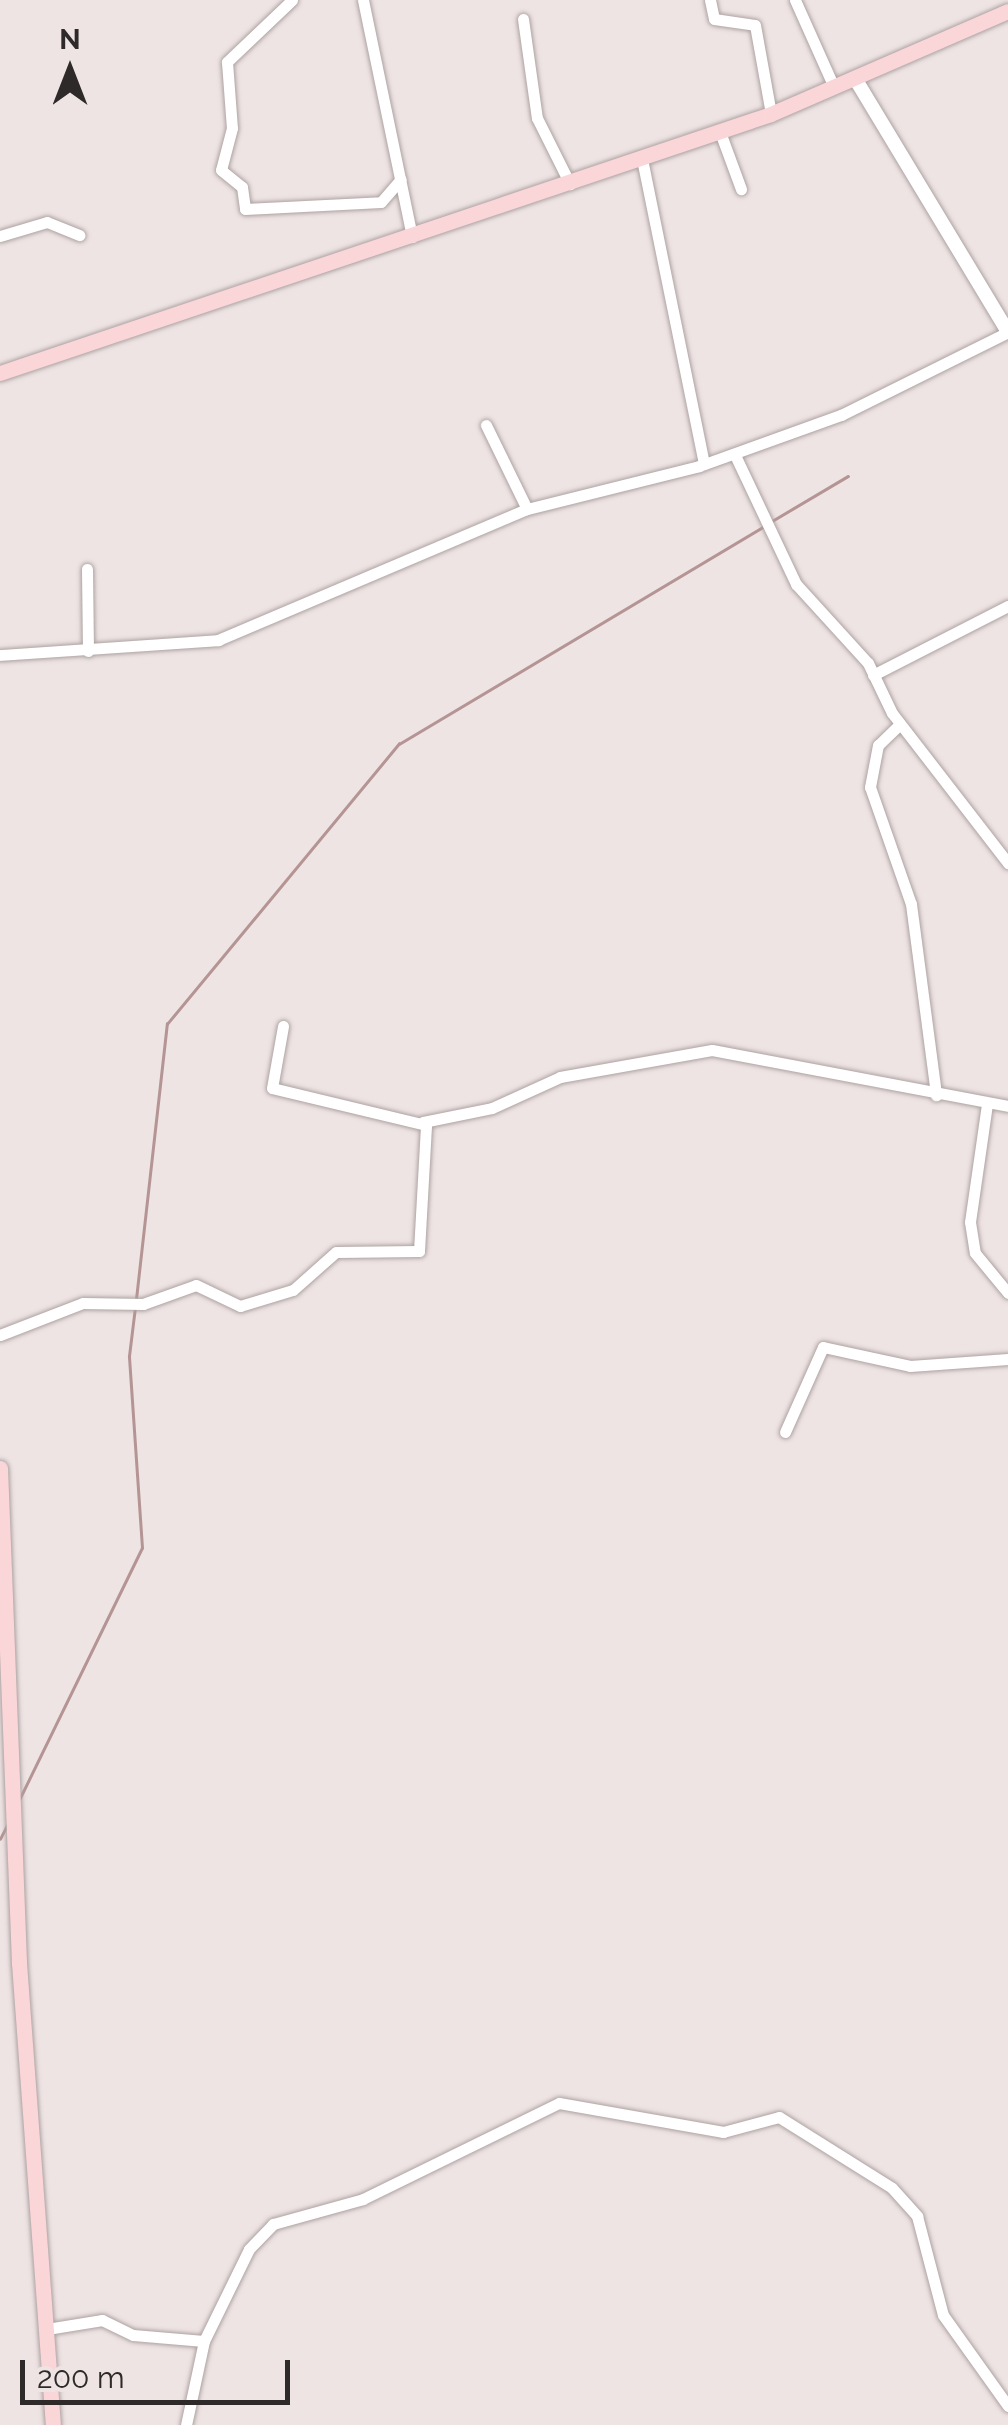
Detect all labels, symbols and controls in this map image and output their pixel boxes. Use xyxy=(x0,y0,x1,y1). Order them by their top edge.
north arrow xyxy=(20,20,120,120)
text: N xyxy=(59,23,81,56)
scale bar xyxy=(25,2340,295,2402)
text: 200 m xyxy=(37,2360,125,2395)

